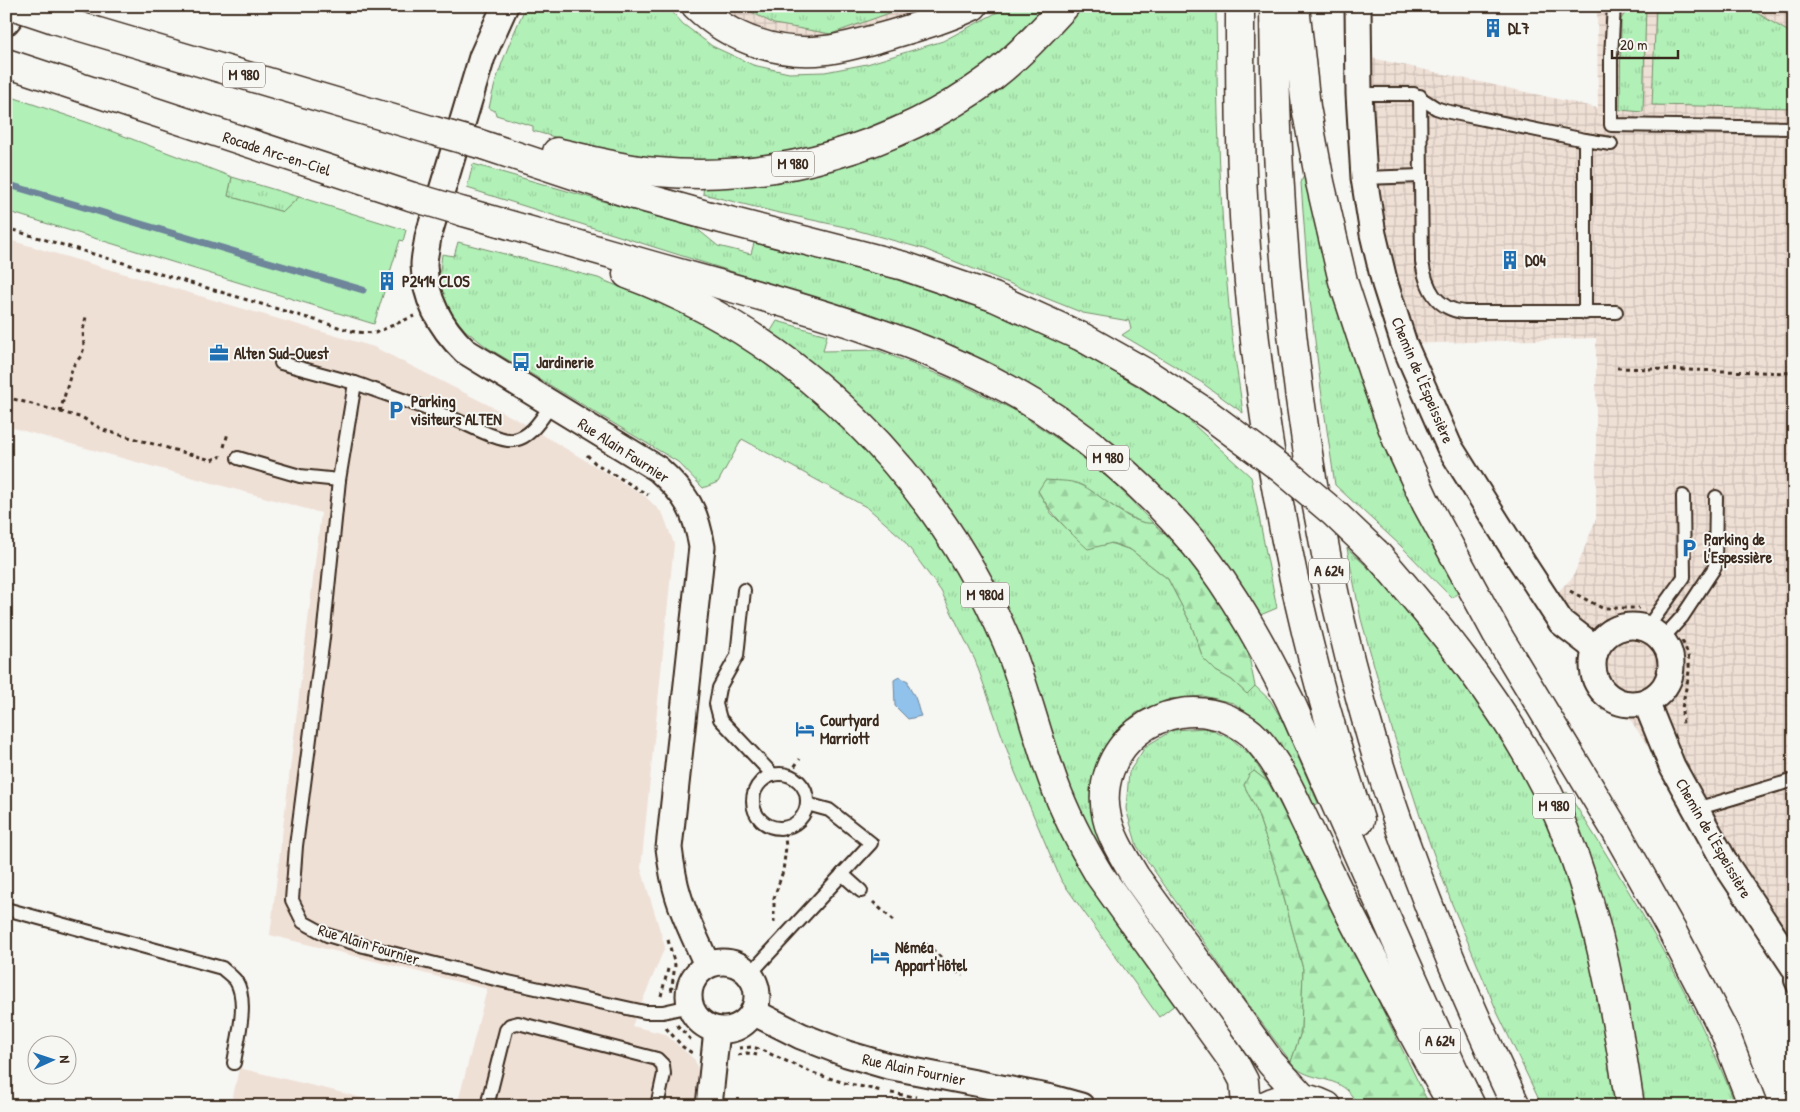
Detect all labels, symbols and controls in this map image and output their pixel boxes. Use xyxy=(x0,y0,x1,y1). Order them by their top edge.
building icon: DL7 xyxy=(1482,17,1504,39)
place label: DL7 xyxy=(1508,17,1530,39)
scale bar xyxy=(1612,28,1679,60)
text: 20 m xyxy=(1620,34,1647,55)
road number: M 980 xyxy=(223,62,265,88)
street label: Rocade Arc-en-Ciel xyxy=(220,125,334,181)
road number: M 980 xyxy=(772,152,814,176)
building icon: D04 xyxy=(1499,249,1521,271)
place label: D04 xyxy=(1525,249,1546,271)
building icon: P2414 CLOS xyxy=(376,270,398,292)
place label: P2414 CLOS xyxy=(402,270,470,292)
street label: Chemin de l'Espeissière xyxy=(1386,313,1460,447)
office icon: Alten Sud-Ouest xyxy=(208,342,230,364)
place label: Alten Sud-Ouest xyxy=(234,342,329,364)
bus stop icon: Jardinerie xyxy=(510,351,532,373)
place label: Jardinerie xyxy=(536,351,595,373)
place label: Parking visiteurs ALTEN xyxy=(410,390,502,430)
parking icon: Parking visiteurs ALTEN xyxy=(385,399,407,421)
street label: Rue Alain Fournier xyxy=(574,412,674,488)
road number: M 980 xyxy=(1087,446,1129,470)
place label: Parking de l'Espessière xyxy=(1704,528,1773,569)
parking icon: Parking de l'Espessière xyxy=(1678,537,1700,559)
road number: A 624 xyxy=(1309,558,1349,584)
road number: M 980d xyxy=(961,582,1009,608)
place label: Courtyard Marriott xyxy=(820,709,879,749)
hotel icon: Courtyard Marriott xyxy=(794,718,816,740)
street label: Chemin de l'Espeissière xyxy=(1671,774,1758,903)
road number: M 980 xyxy=(1533,794,1575,818)
street label: Rue Alain Fournier xyxy=(316,918,422,970)
place label: Néméa Appart'Hôtel xyxy=(895,936,968,977)
hotel icon: Néméa Appart'Hôtel xyxy=(869,945,891,967)
road number: A 624 xyxy=(1420,1028,1460,1054)
north arrow xyxy=(28,1034,78,1084)
street label: Rue Alain Fournier xyxy=(860,1047,968,1091)
text: N xyxy=(56,1055,75,1064)

